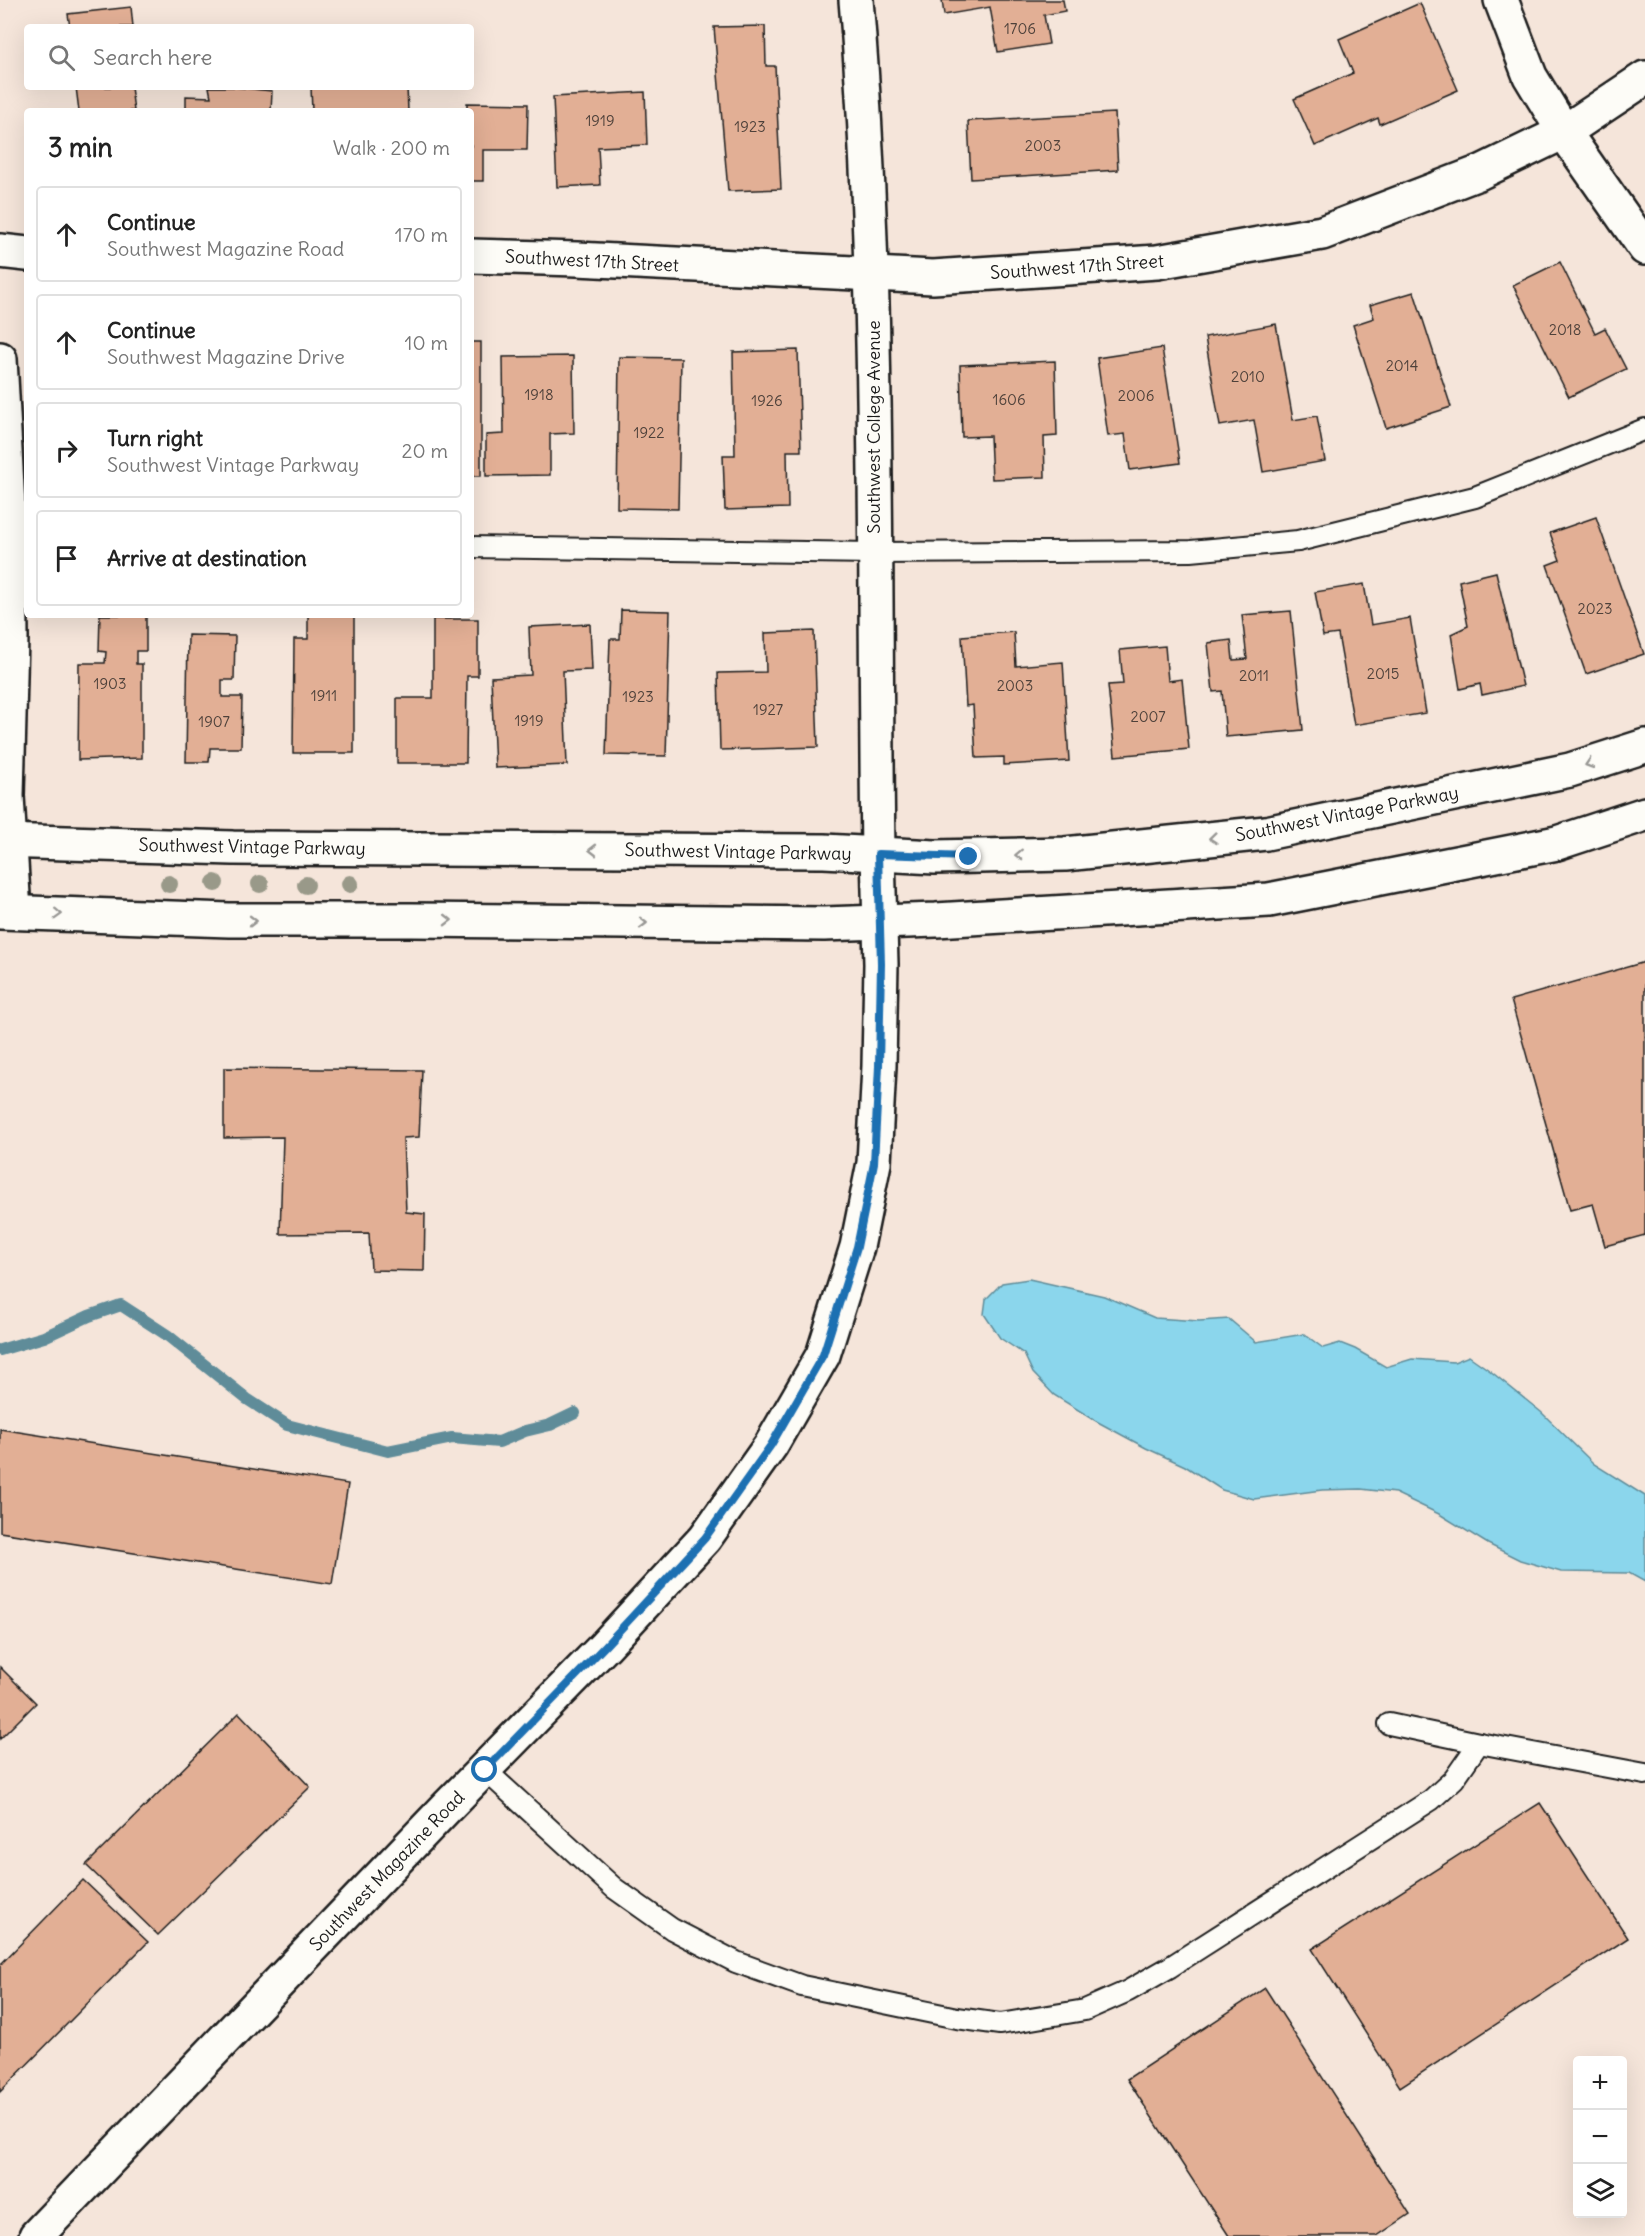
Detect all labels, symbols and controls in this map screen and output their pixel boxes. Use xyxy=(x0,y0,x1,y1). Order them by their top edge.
house number: 1706 xyxy=(1004,19,1036,38)
search box xyxy=(24,24,474,90)
icon: search xyxy=(45,41,78,74)
text: Search here xyxy=(93,43,212,71)
house number: 1919 xyxy=(585,111,615,130)
house number: 1923 xyxy=(734,117,766,136)
text: 3 min xyxy=(48,131,113,164)
text: Walk · 200 m xyxy=(333,135,450,160)
house number: 2003 xyxy=(1025,136,1061,155)
text: Continue xyxy=(107,208,196,236)
icon: ahead xyxy=(50,218,83,251)
text: 170 m xyxy=(395,222,448,247)
text: Southwest Magazine Road xyxy=(107,236,344,261)
street label: Southwest 17th Street xyxy=(504,244,680,277)
street label: Southwest 17th Street xyxy=(989,249,1165,284)
text: Continue xyxy=(107,316,196,344)
street label: Southwest College Avenue xyxy=(862,320,885,534)
house number: 2018 xyxy=(1549,320,1581,339)
icon: ahead xyxy=(50,326,83,359)
text: 10 m xyxy=(405,330,448,355)
text: Southwest Magazine Drive xyxy=(107,344,345,369)
house number: 2014 xyxy=(1386,356,1419,375)
house number: 2010 xyxy=(1231,367,1265,386)
house number: 1918 xyxy=(524,385,554,404)
house number: 2006 xyxy=(1118,386,1154,405)
house number: 1606 xyxy=(992,390,1026,409)
house number: 1926 xyxy=(751,391,783,410)
house number: 1922 xyxy=(633,423,665,442)
text: Turn right xyxy=(107,424,203,452)
icon: right xyxy=(50,434,83,467)
text: 20 m xyxy=(402,438,448,463)
text: Southwest Vintage Parkway xyxy=(107,452,359,477)
icon: arrive xyxy=(50,542,83,575)
text: Arrive at destination xyxy=(107,544,307,572)
house number: 2023 xyxy=(1578,599,1612,618)
house number: 2015 xyxy=(1367,664,1399,683)
house number: 2011 xyxy=(1239,666,1269,685)
house number: 1903 xyxy=(94,674,126,693)
house number: 2003 xyxy=(997,676,1033,695)
house number: 1911 xyxy=(311,686,337,705)
house number: 1923 xyxy=(622,687,654,706)
house number: 1927 xyxy=(753,700,783,719)
house number: 2007 xyxy=(1130,707,1166,726)
house number: 1919 xyxy=(514,711,544,730)
house number: 1907 xyxy=(198,712,230,731)
one-way arrow xyxy=(1584,757,1595,769)
street label: Southwest Vintage Parkway xyxy=(1233,781,1460,846)
one-way arrow xyxy=(1208,832,1218,844)
street label: Southwest Vintage Parkway xyxy=(138,833,366,860)
street label: Southwest Vintage Parkway xyxy=(624,838,852,865)
route end xyxy=(955,843,981,869)
one-way arrow xyxy=(589,844,598,856)
one-way arrow xyxy=(1014,849,1023,862)
one-way arrow xyxy=(54,908,63,920)
one-way arrow xyxy=(444,914,453,926)
one-way arrow xyxy=(249,915,258,927)
one-way arrow xyxy=(639,917,648,929)
route start xyxy=(471,1756,497,1782)
street label: Southwest Magazine Road xyxy=(304,1786,469,1955)
map controls xyxy=(1573,2056,1627,2218)
button: + xyxy=(1573,2056,1627,2110)
button: − xyxy=(1573,2110,1627,2164)
button: layers xyxy=(1573,2164,1627,2218)

